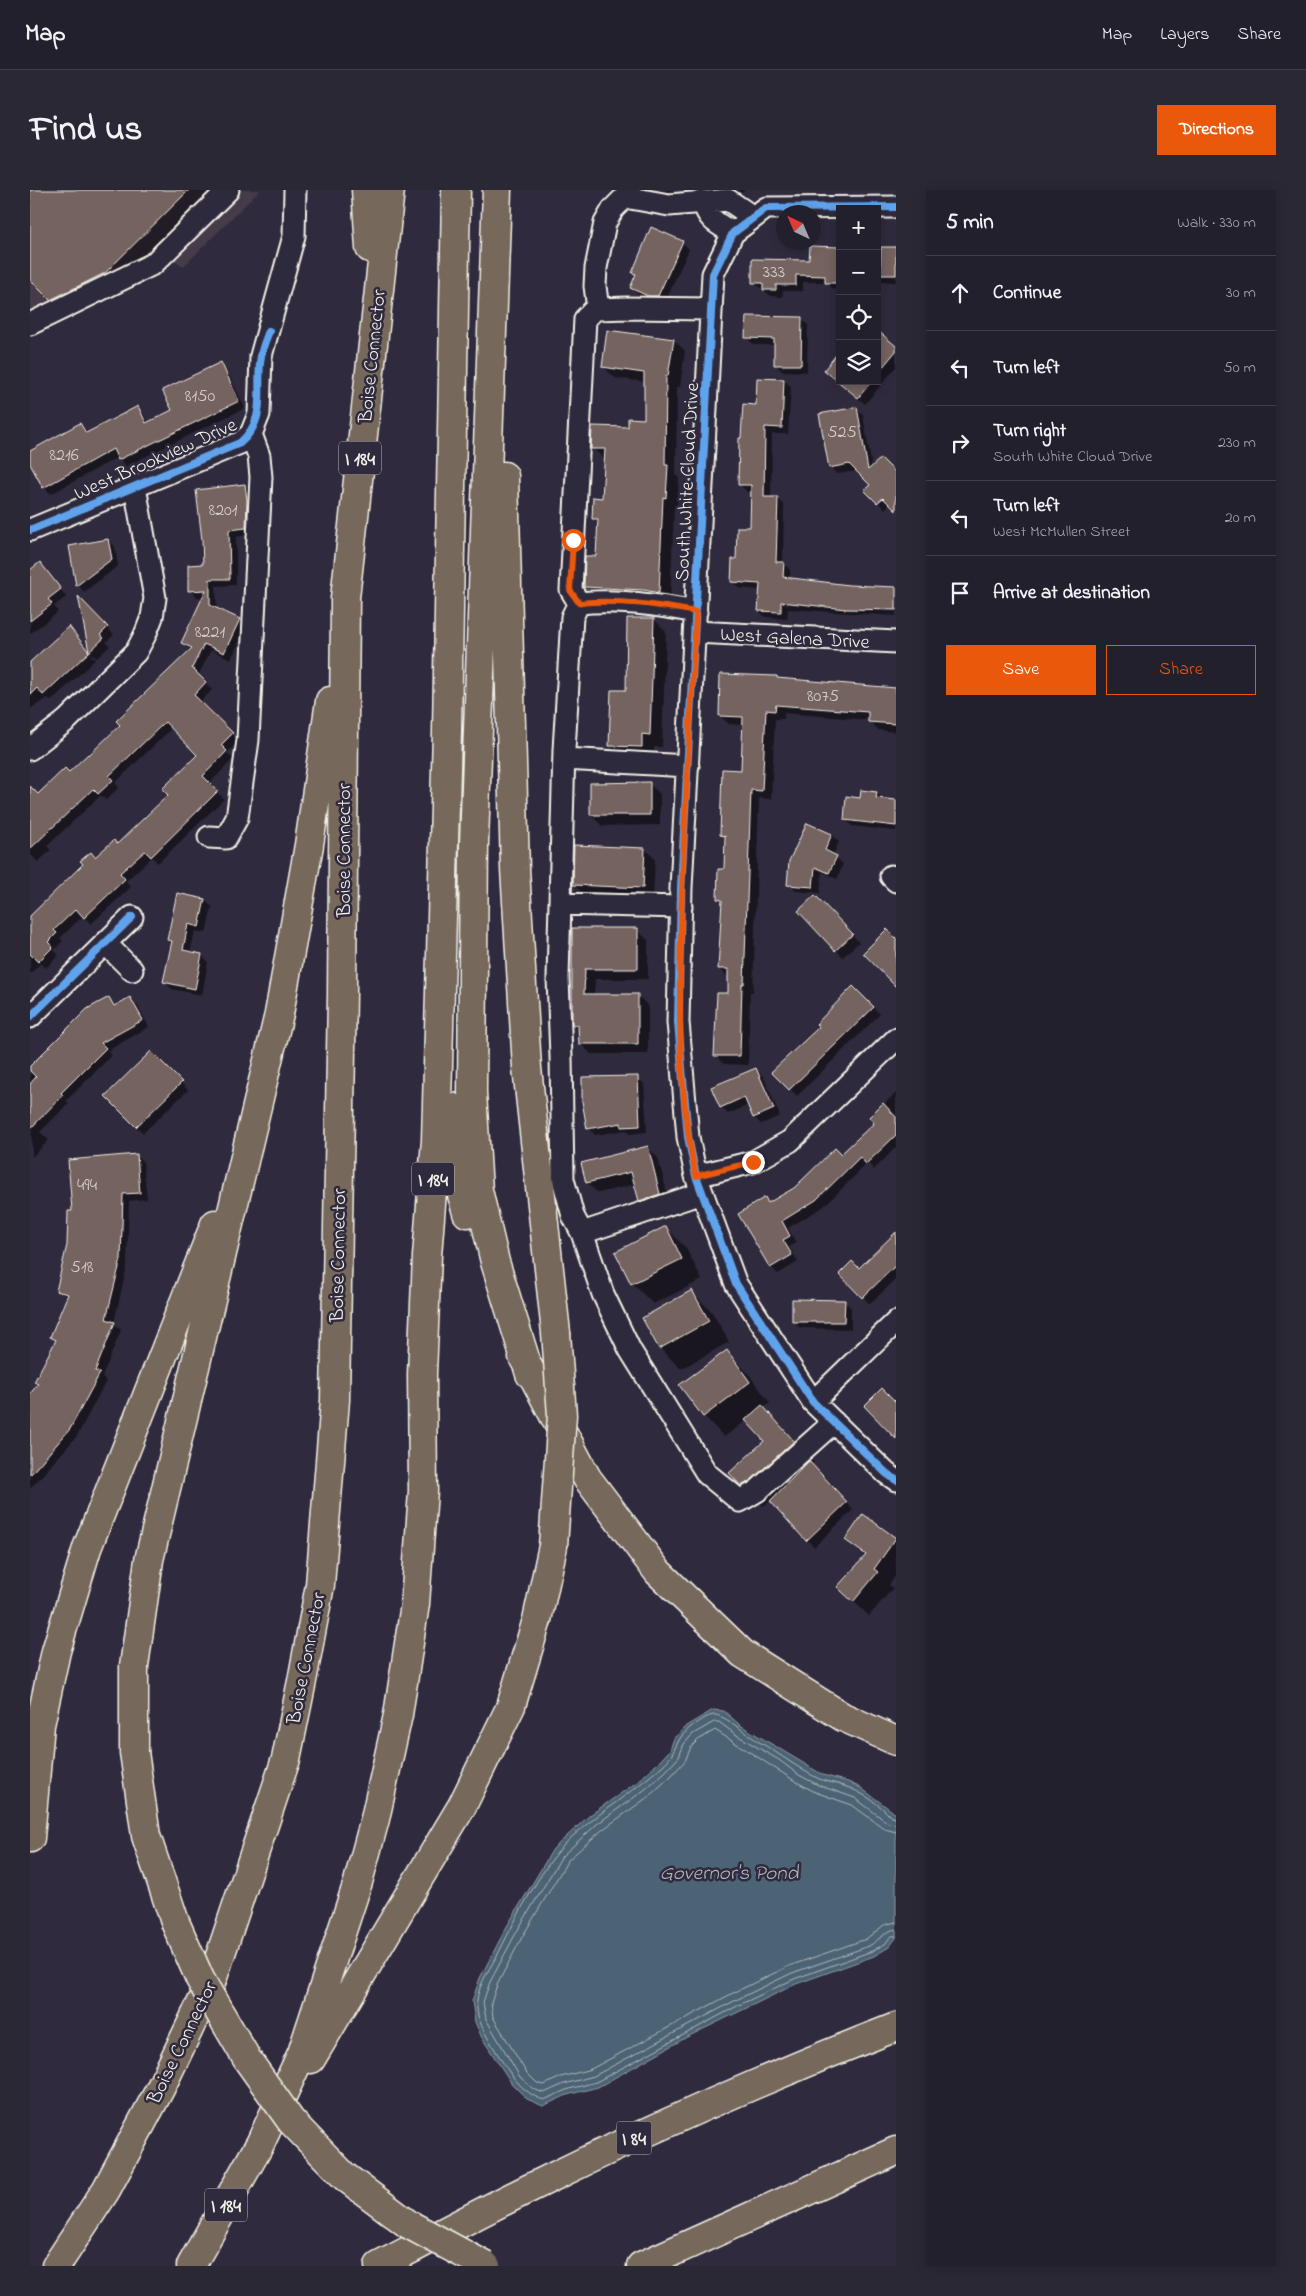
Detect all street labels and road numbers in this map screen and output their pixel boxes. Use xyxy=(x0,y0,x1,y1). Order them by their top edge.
street label: Boise Connector xyxy=(352,287,395,425)
street label: South White Cloud Drive xyxy=(669,382,708,582)
street label: West Brookview Drive xyxy=(70,411,242,509)
road number: I 184 xyxy=(339,442,381,474)
street label: West Galena Drive xyxy=(719,621,870,658)
street label: Boise Connector xyxy=(331,782,360,918)
road number: I 184 xyxy=(412,1162,454,1196)
street label: Boise Connector xyxy=(324,1187,355,1323)
street label: Boise Connector xyxy=(280,1589,335,1728)
street label: Boise Connector xyxy=(140,1976,226,2111)
road number: I 84 xyxy=(616,2122,652,2155)
road number: I 184 xyxy=(205,2188,247,2222)

